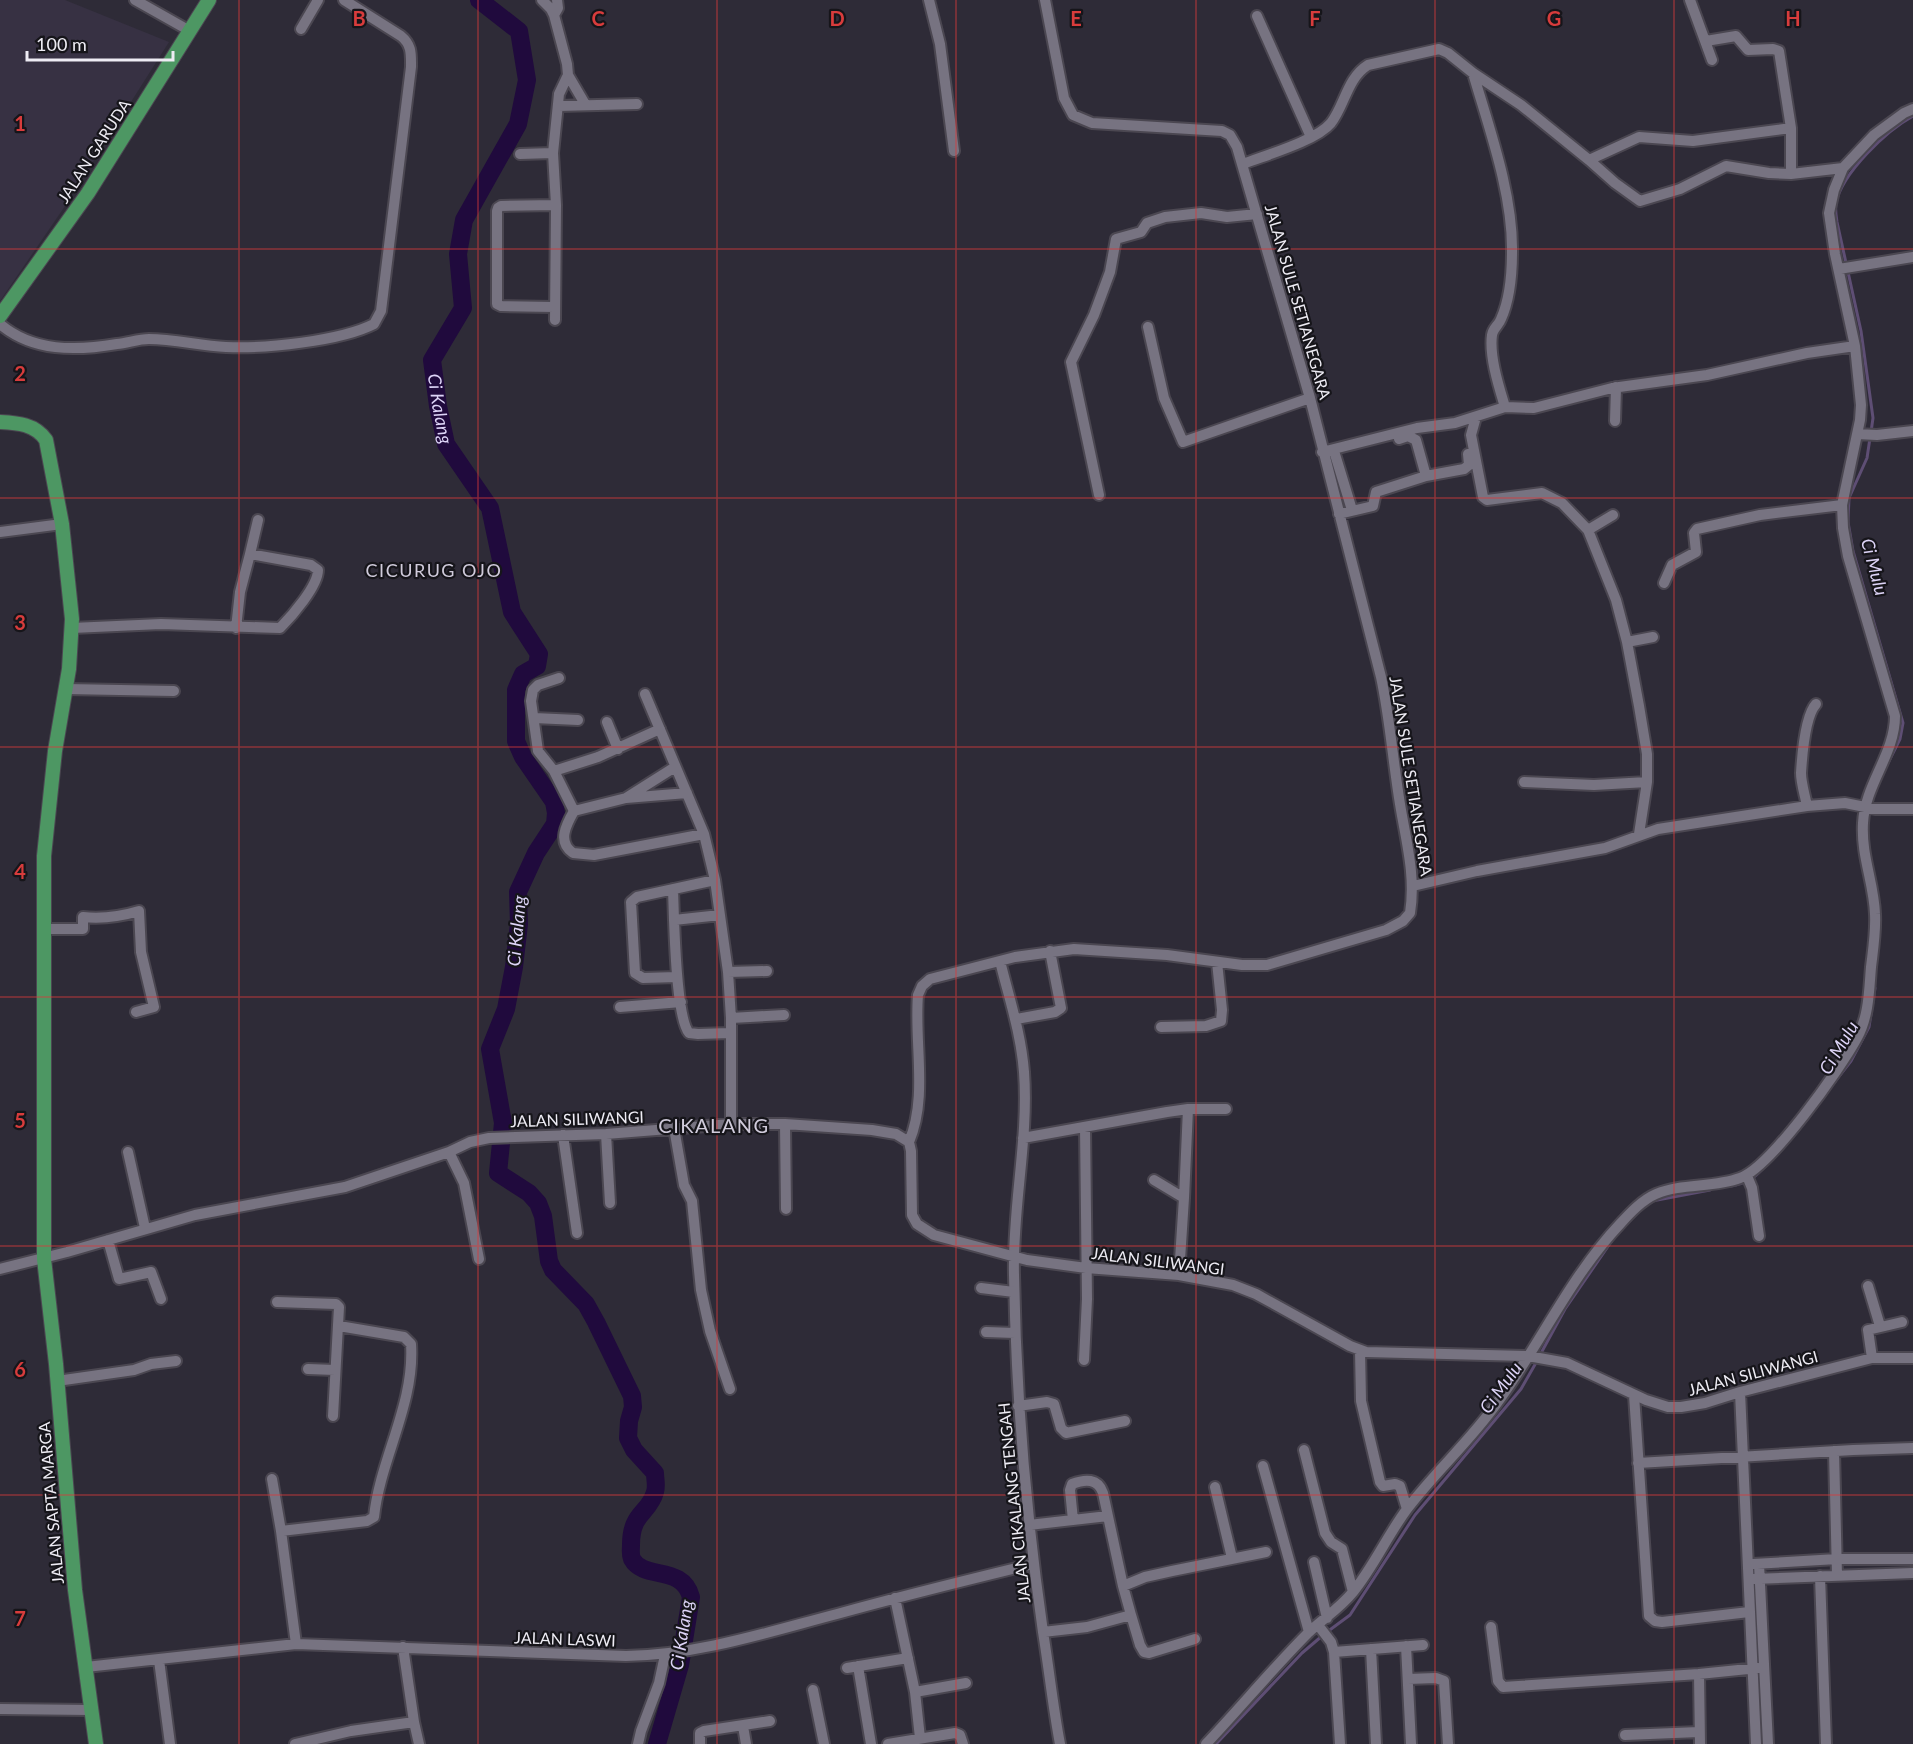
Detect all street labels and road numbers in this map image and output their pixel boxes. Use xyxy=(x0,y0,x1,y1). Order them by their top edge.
street label: JALAN GARUDA xyxy=(53,95,134,206)
street label: JALAN SULE SETIANEGARA xyxy=(1262,202,1335,402)
street label: JALAN SULE SETIANEGARA xyxy=(1386,675,1437,877)
street label: JALAN SILIWANGI xyxy=(510,1107,644,1130)
street label: JALAN SILIWANGI xyxy=(1091,1243,1226,1278)
street label: JALAN SILIWANGI xyxy=(1686,1346,1820,1399)
street label: JALAN CIKALANG TENGAH xyxy=(994,1402,1033,1604)
street label: JALAN SAPTA MARGA xyxy=(34,1421,67,1585)
street label: JALAN LASWI xyxy=(514,1627,616,1650)

